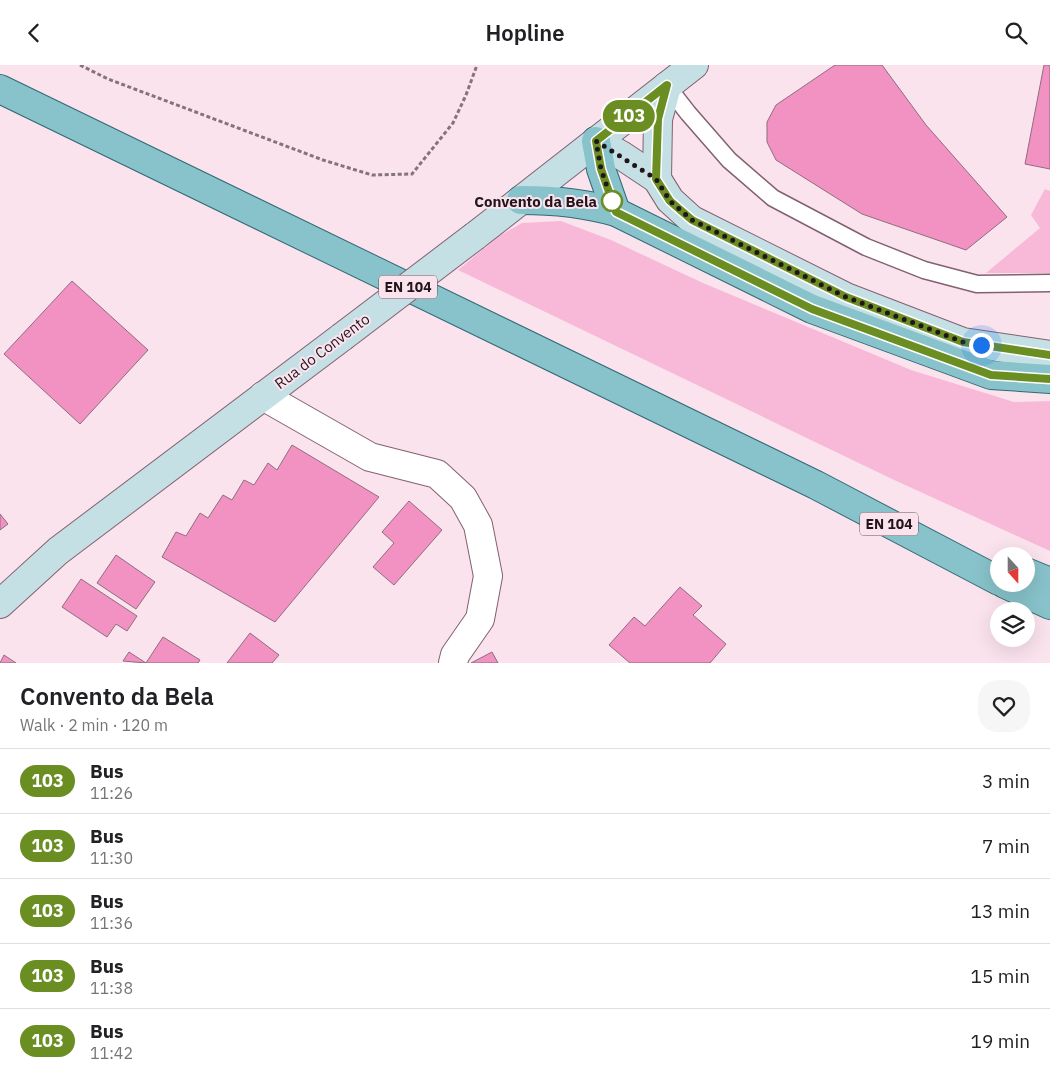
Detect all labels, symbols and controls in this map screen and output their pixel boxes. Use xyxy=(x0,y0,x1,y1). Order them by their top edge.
text: Hopline xyxy=(485,18,565,47)
icon: back xyxy=(20,19,48,47)
icon: search xyxy=(1002,19,1030,47)
line badge: 103 xyxy=(600,100,658,132)
text: 103 xyxy=(613,104,645,127)
marker: Convento da Bela xyxy=(601,190,623,212)
place label: Convento da Bela xyxy=(474,192,597,211)
road number: EN 104 xyxy=(379,275,437,298)
street label: Rua do Convento xyxy=(271,309,373,393)
your location xyxy=(969,333,994,358)
road number: EN 104 xyxy=(860,513,918,535)
north arrow xyxy=(990,547,1035,593)
map controls xyxy=(990,547,1035,647)
button: layers xyxy=(990,602,1035,647)
text: Convento da Bela xyxy=(20,680,214,712)
button: heart xyxy=(978,680,1030,732)
text: Walk · 2 min · 120 m xyxy=(20,715,168,735)
text: Bus xyxy=(90,759,124,783)
text: 103 xyxy=(31,769,64,792)
text: 3 min xyxy=(982,769,1030,793)
text: 11:26 xyxy=(90,783,133,803)
text: Bus xyxy=(90,824,124,848)
text: 103 xyxy=(31,834,64,857)
text: 7 min xyxy=(982,834,1030,858)
text: 11:30 xyxy=(90,848,133,868)
text: Bus xyxy=(90,889,124,913)
text: 103 xyxy=(31,899,64,922)
text: 13 min xyxy=(971,899,1030,923)
text: 11:36 xyxy=(90,913,133,933)
text: Bus xyxy=(90,954,124,978)
text: 103 xyxy=(31,964,64,987)
text: 15 min xyxy=(971,964,1030,988)
text: 11:38 xyxy=(90,978,133,998)
text: Bus xyxy=(90,1019,124,1043)
text: 103 xyxy=(31,1029,64,1052)
text: 19 min xyxy=(971,1029,1030,1053)
text: 11:42 xyxy=(90,1043,133,1063)

